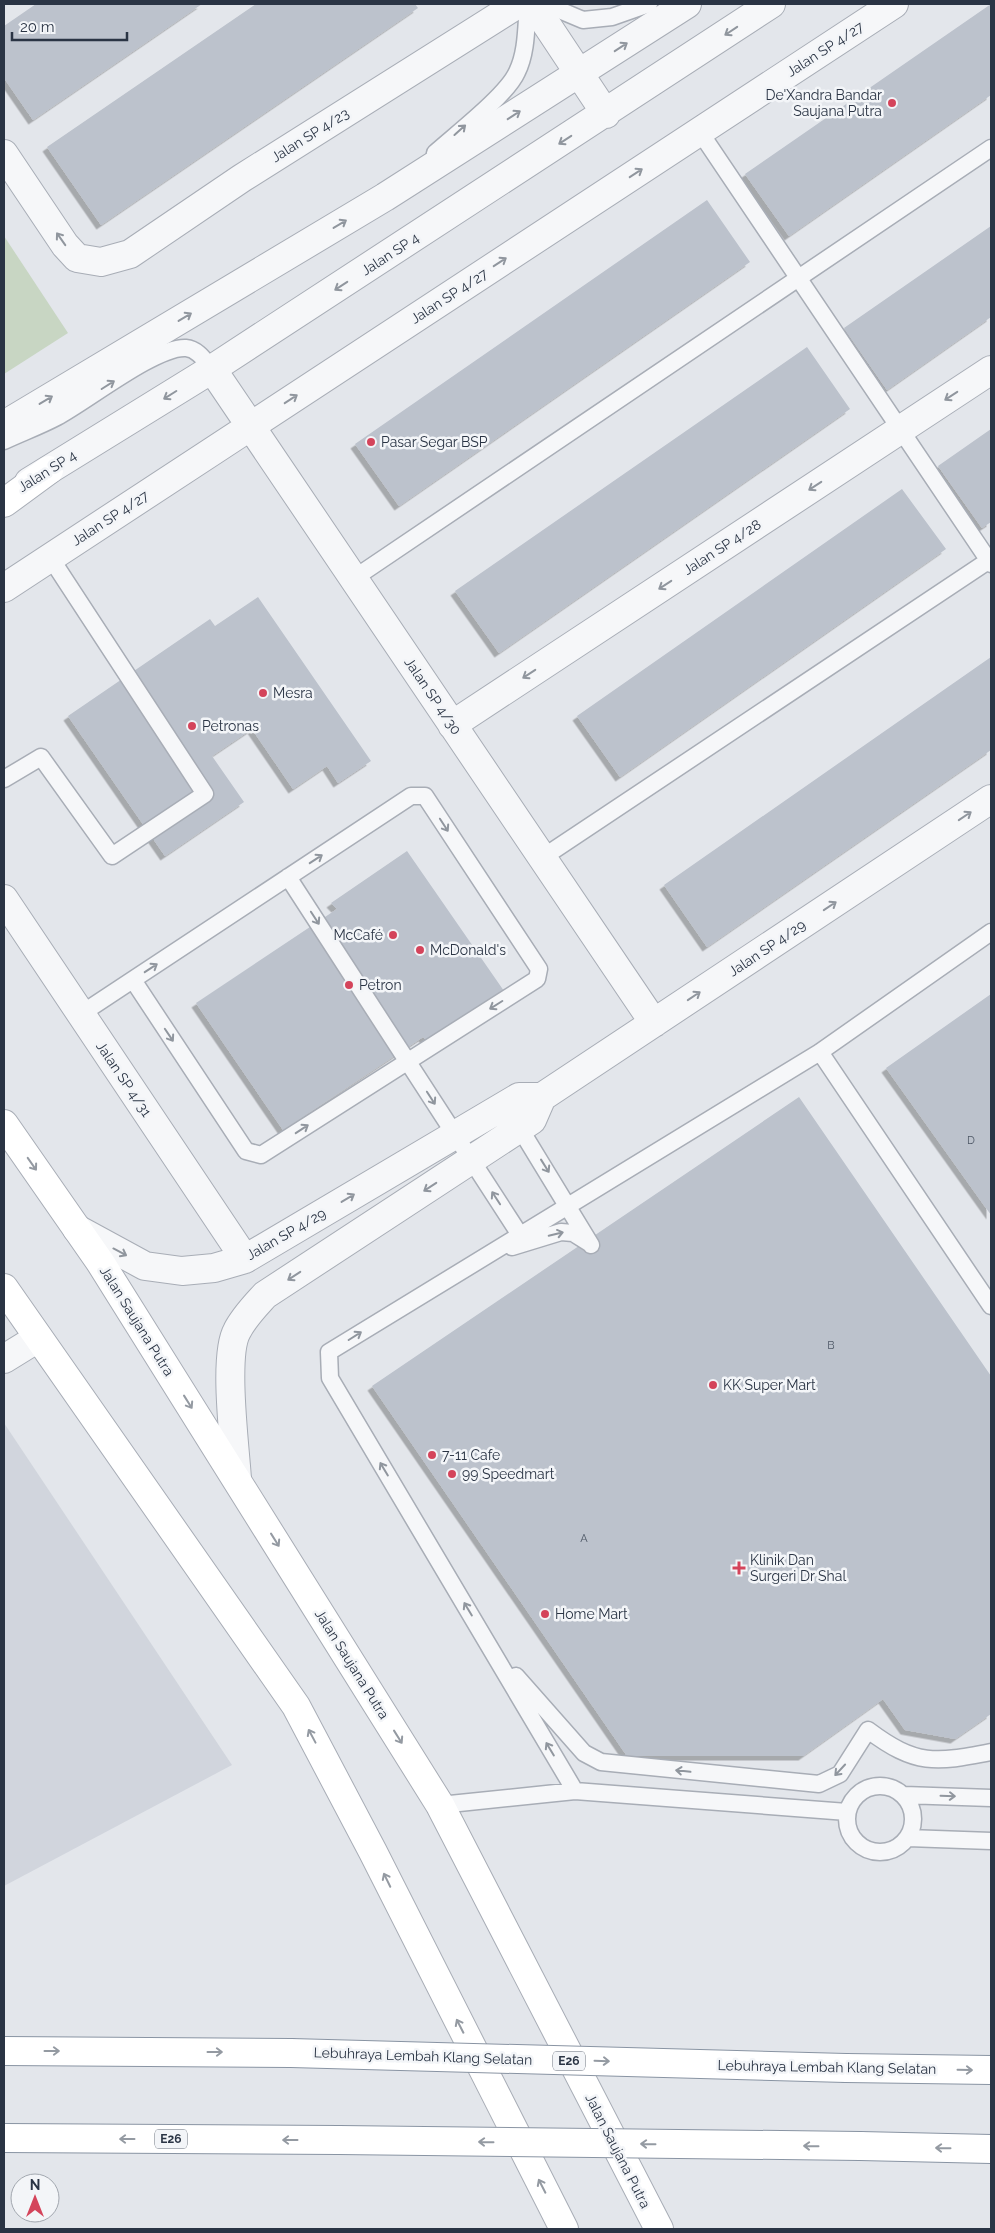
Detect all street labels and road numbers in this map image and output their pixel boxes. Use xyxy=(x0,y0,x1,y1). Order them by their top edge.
street label: Jalan SP 4/27 xyxy=(784,18,867,80)
street label: Jalan SP 4/23 xyxy=(268,105,352,165)
street label: Jalan SP 4 xyxy=(358,229,422,279)
street label: Jalan SP 4/27 xyxy=(408,265,491,327)
street label: Jalan SP 4 xyxy=(15,447,79,495)
street label: Jalan SP 4/27 xyxy=(69,487,152,549)
street label: Jalan SP 4/28 xyxy=(680,516,764,578)
street label: Jalan SP 4/30 xyxy=(401,654,465,738)
street label: Jalan SP 4/29 xyxy=(726,916,808,980)
street label: Jalan SP 4/31 xyxy=(93,1038,155,1120)
street label: Jalan SP 4/29 xyxy=(243,1205,329,1263)
street label: Jalan Saujana Putra xyxy=(97,1263,177,1379)
street label: Jalan Saujana Putra xyxy=(312,1606,392,1722)
street label: Lebuhraya Lembah Klang Selatan xyxy=(313,2044,533,2068)
road number: E26 xyxy=(553,2052,585,2070)
street label: Lebuhraya Lembah Klang Selatan xyxy=(718,2057,936,2077)
street label: Jalan Saujana Putra xyxy=(582,2091,654,2211)
road number: E26 xyxy=(155,2130,187,2148)

